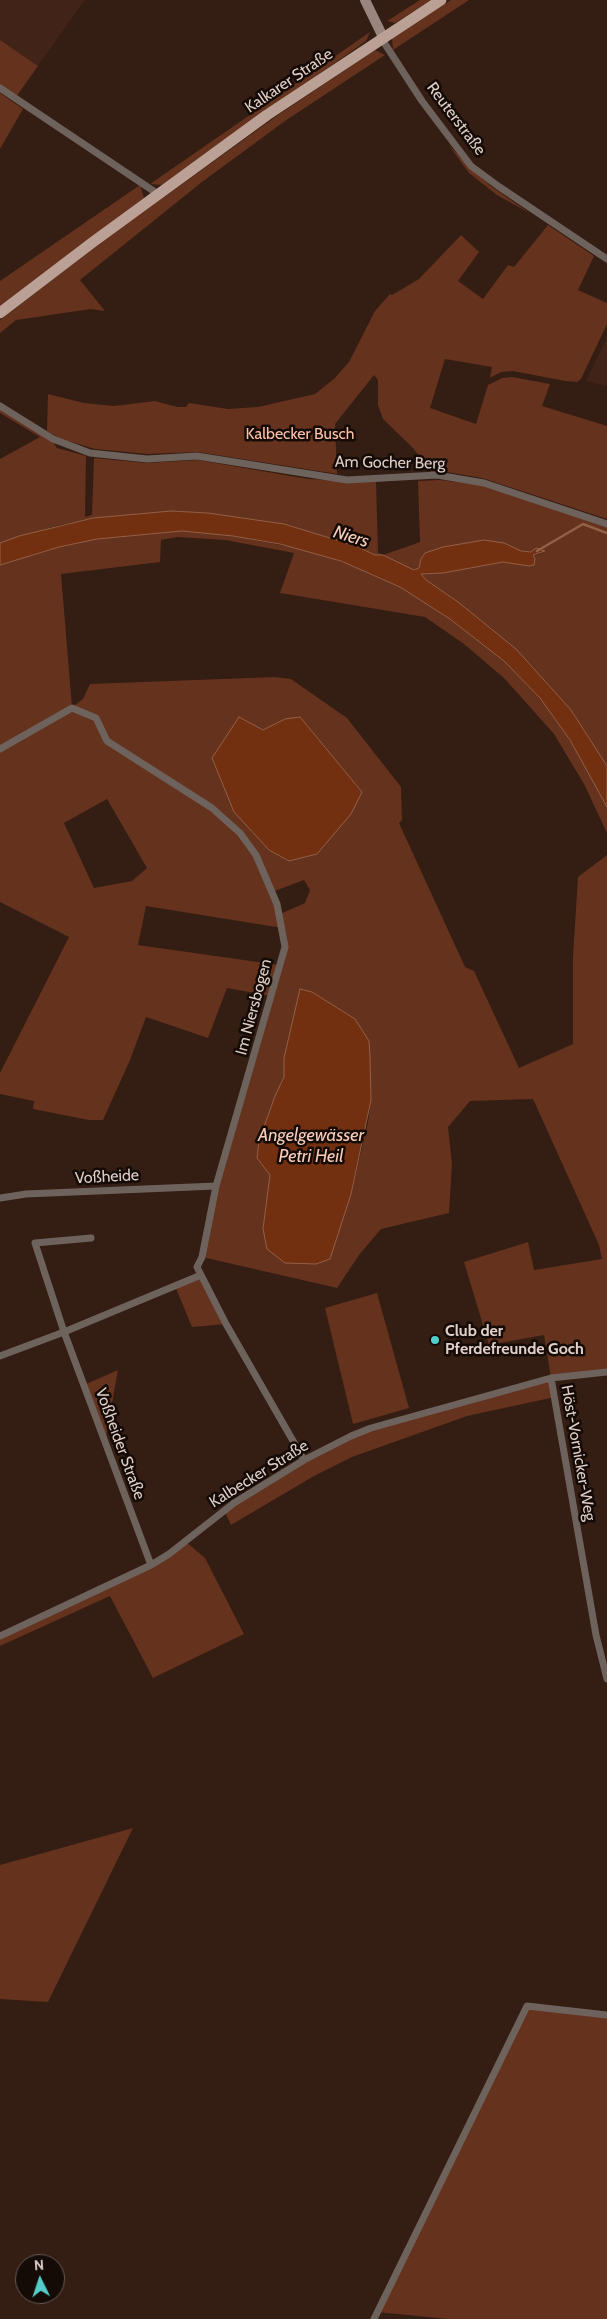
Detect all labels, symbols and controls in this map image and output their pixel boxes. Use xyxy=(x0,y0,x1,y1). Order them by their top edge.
street label: Kalkarer Straße xyxy=(242,45,336,117)
street label: Reuterstraße xyxy=(422,79,490,159)
park label: Kalbecker Busch xyxy=(246,424,354,444)
street label: Am Gocher Berg xyxy=(335,452,445,474)
water label: Niers xyxy=(331,521,371,553)
street label: Im Niersbogen xyxy=(232,957,276,1057)
water label: Angelgewässer Petri Heil xyxy=(258,1125,364,1168)
street label: Voßheide xyxy=(75,1166,139,1188)
place label: Club der Pferdefreunde Goch xyxy=(445,1321,584,1359)
marker: Club der Pferdefreunde Goch xyxy=(429,1334,441,1346)
street label: Höst-Vornicker-Weg xyxy=(557,1384,599,1522)
street label: Voßheider Straße xyxy=(91,1386,149,1502)
street label: Kalbecker Straße xyxy=(206,1436,312,1512)
north arrow xyxy=(15,2254,65,2304)
text: N xyxy=(33,2256,45,2274)

